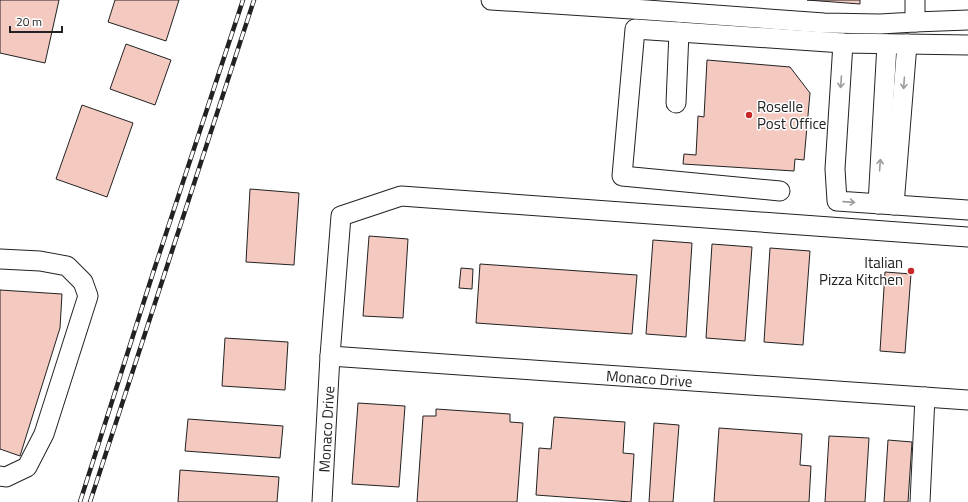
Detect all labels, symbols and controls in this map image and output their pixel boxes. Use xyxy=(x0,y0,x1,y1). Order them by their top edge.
scale bar xyxy=(10,8,62,34)
text: 20 m xyxy=(16,12,42,31)
one-way arrow xyxy=(837,75,844,88)
one-way arrow xyxy=(900,76,907,89)
place label: Roselle Post Office xyxy=(757,95,826,135)
marker: Roselle Post Office xyxy=(744,110,754,120)
one-way arrow xyxy=(876,159,883,172)
one-way arrow xyxy=(842,198,855,205)
place label: Italian Pizza Kitchen xyxy=(819,251,903,291)
marker: Italian Pizza Kitchen xyxy=(906,266,916,276)
street label: Monaco Drive xyxy=(605,364,693,392)
street label: Monaco Drive xyxy=(312,385,340,473)

